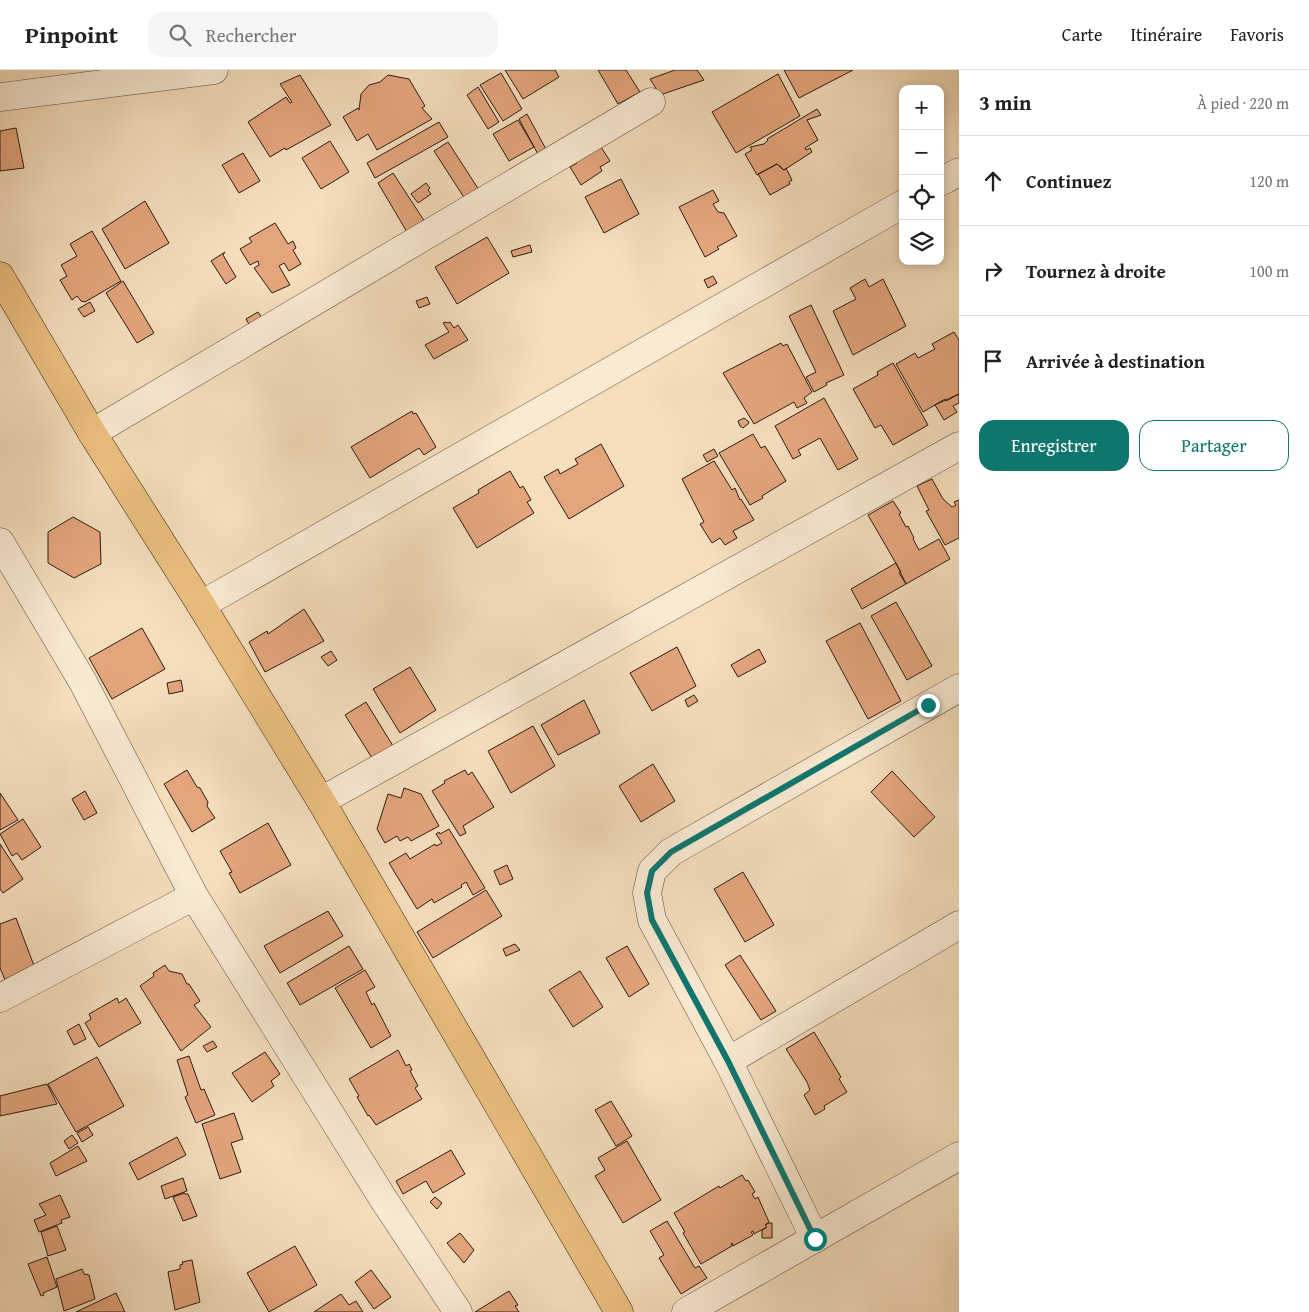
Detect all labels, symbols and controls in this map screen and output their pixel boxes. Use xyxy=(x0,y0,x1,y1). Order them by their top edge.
search box xyxy=(148,12,498,57)
text: Pinpoint xyxy=(25,17,118,52)
icon: search xyxy=(166,21,194,49)
text: Rechercher xyxy=(206,21,296,49)
text: Carte xyxy=(1062,21,1102,48)
text: Itinéraire xyxy=(1130,21,1202,48)
text: Favoris xyxy=(1230,21,1284,48)
map controls xyxy=(899,85,944,265)
button: + xyxy=(899,85,944,130)
text: 3 min xyxy=(979,87,1031,118)
text: À pied · 220 m xyxy=(1197,91,1289,115)
button: − xyxy=(899,130,944,175)
icon: ahead xyxy=(979,167,1007,195)
text: Continuez xyxy=(1026,167,1112,195)
text: 120 m xyxy=(1249,169,1289,193)
button: locate xyxy=(899,175,944,220)
button: layers xyxy=(899,220,944,265)
icon: right xyxy=(979,257,1007,285)
text: Tournez à droite xyxy=(1026,257,1166,285)
text: 100 m xyxy=(1249,259,1289,283)
icon: arrive xyxy=(979,347,1007,375)
text: Arrivée à destination xyxy=(1026,347,1205,375)
button: Enregistrer xyxy=(979,420,1129,471)
button: Partager xyxy=(1139,420,1289,471)
route end xyxy=(917,694,940,717)
route start xyxy=(804,1228,827,1251)

